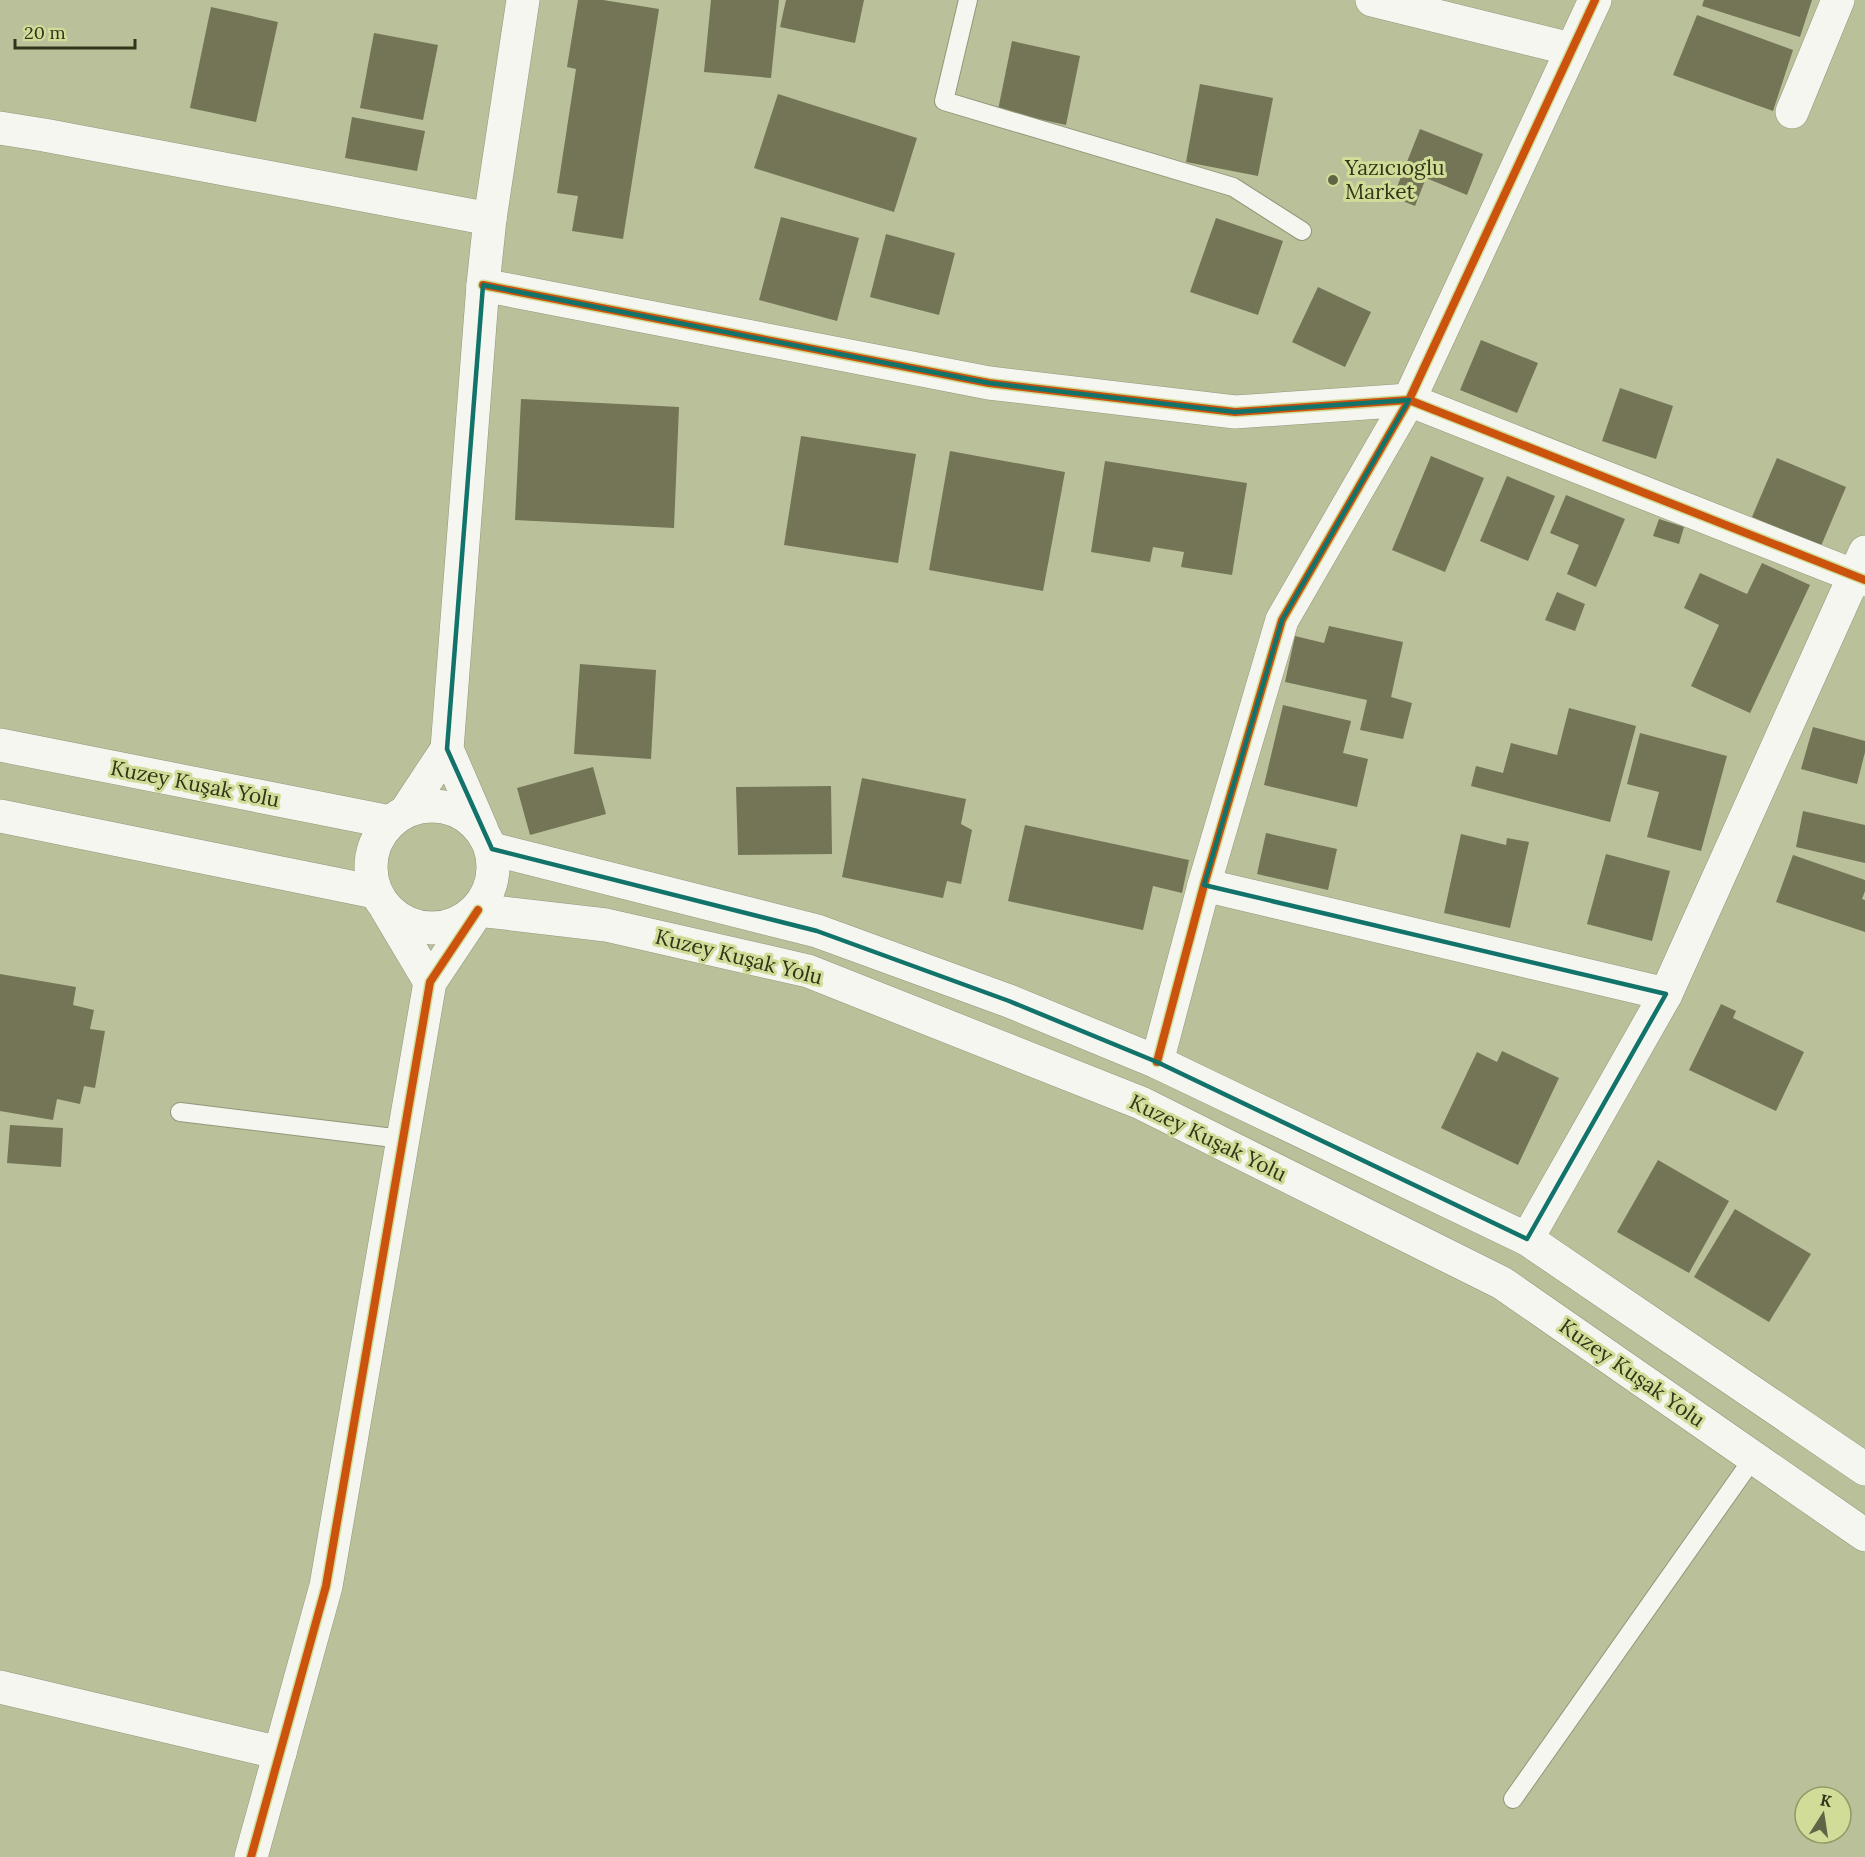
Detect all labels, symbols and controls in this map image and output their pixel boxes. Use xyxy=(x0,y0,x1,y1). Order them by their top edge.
scale bar xyxy=(15,12,135,50)
text: 20 m xyxy=(24,21,66,44)
place label: Yazıcıoglu Market xyxy=(1344,154,1444,205)
marker: Yazıcıoglu Market xyxy=(1326,173,1340,187)
street label: Kuzey Kuşak Yolu xyxy=(108,754,282,813)
street label: Kuzey Kuşak Yolu xyxy=(653,923,826,990)
street label: Kuzey Kuşak Yolu xyxy=(1125,1088,1291,1187)
street label: Kuzey Kuşak Yolu xyxy=(1554,1312,1710,1433)
north arrow xyxy=(1793,1785,1853,1845)
text: K xyxy=(1818,1789,1834,1811)

